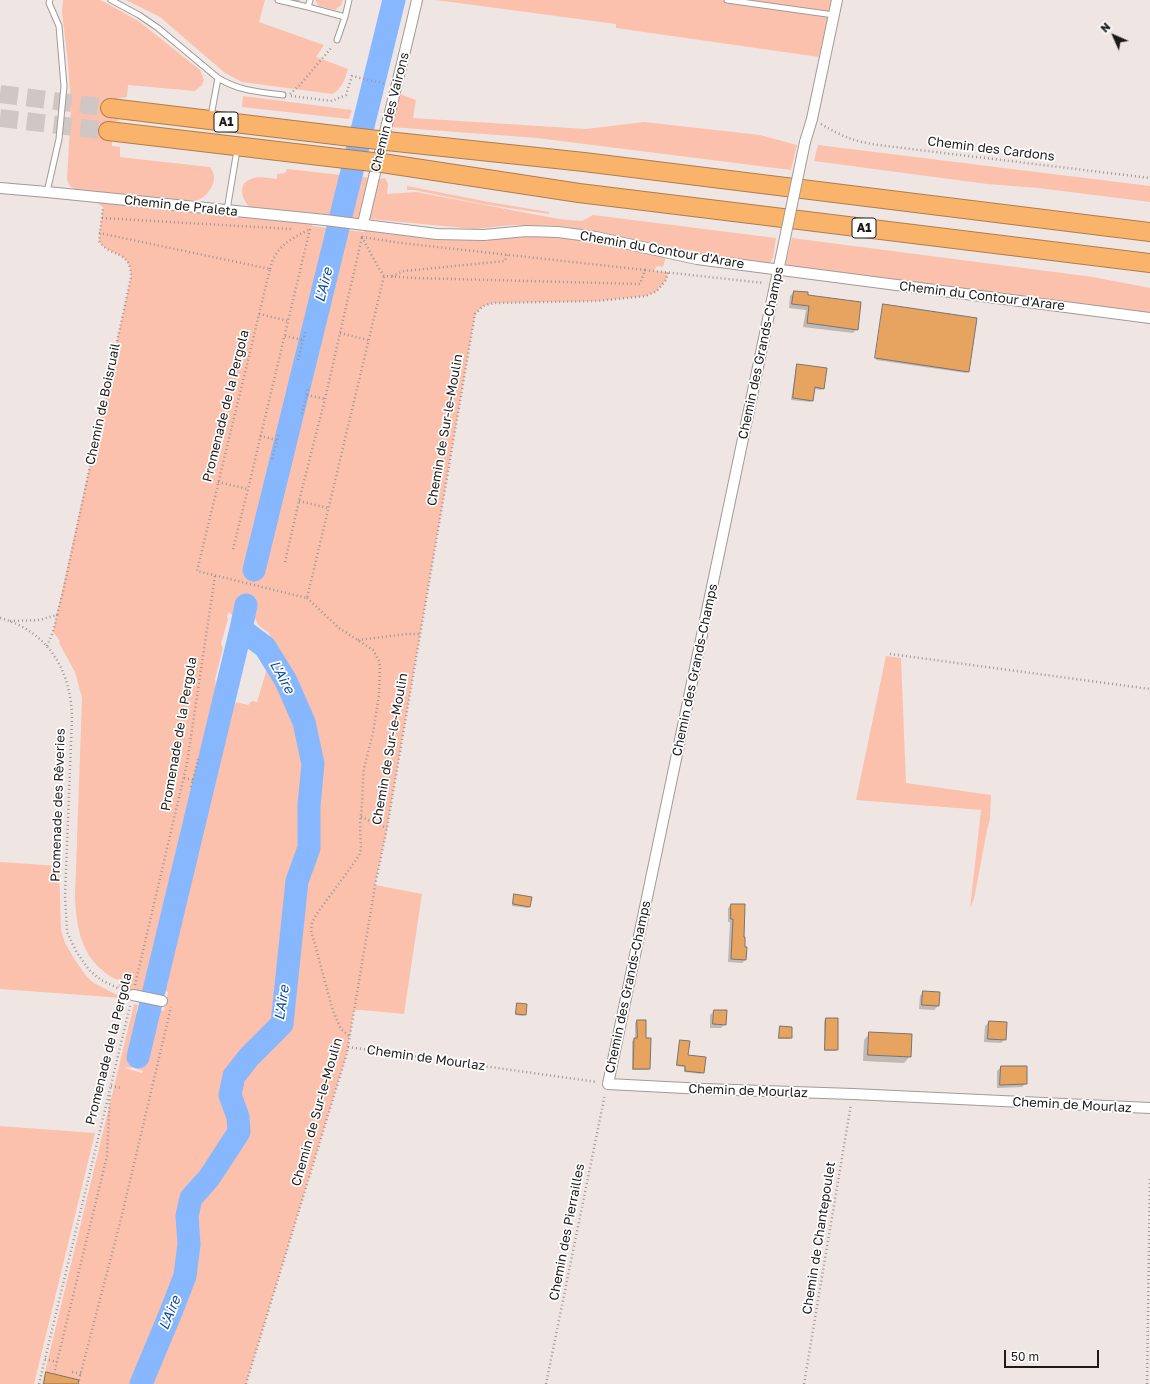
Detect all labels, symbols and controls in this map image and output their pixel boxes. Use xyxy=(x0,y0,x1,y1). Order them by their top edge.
north arrow xyxy=(1094,16,1134,56)
text: N xyxy=(1098,20,1113,35)
street label: Chemin des Vairons xyxy=(368,51,412,173)
road number: A1 xyxy=(214,112,238,132)
street label: Chemin des Cardons xyxy=(926,133,1056,165)
street label: Chemin de Praleta xyxy=(123,192,239,220)
road number: A1 xyxy=(852,218,876,238)
street label: Chemin du Contour d'Arare xyxy=(579,228,745,272)
street label: Chemin des Grands-Champs xyxy=(735,265,787,441)
water label: L'Aire xyxy=(312,266,336,304)
street label: Chemin du Contour d'Arare xyxy=(898,278,1066,314)
street label: Promenade de la Pergola xyxy=(200,328,252,484)
street label: Chemin de Boisruail xyxy=(82,342,124,466)
street label: Chemin de Sur-le-Moulin xyxy=(424,353,466,507)
street label: Chemin des Grands-Champs xyxy=(669,582,721,758)
street label: Promenade de la Pergola xyxy=(158,656,200,812)
water label: L'Aire xyxy=(266,658,298,696)
street label: Chemin de Sur-le-Moulin xyxy=(369,672,411,826)
street label: Promenade des Rêveries xyxy=(48,728,68,882)
street label: Chemin des Grands-Champs xyxy=(602,899,654,1075)
street label: Promenade de la Pergola xyxy=(83,971,135,1127)
water label: L'Aire xyxy=(271,984,293,1022)
street label: Chemin de Sur-le-Moulin xyxy=(288,1036,346,1188)
street label: Chemin de Mourlaz xyxy=(366,1042,486,1074)
street label: Chemin de Mourlaz xyxy=(688,1081,808,1101)
street label: Chemin de Mourlaz xyxy=(1012,1094,1132,1116)
street label: Chemin de Chantepoulet xyxy=(799,1160,839,1316)
street label: Chemin des Pierrailles xyxy=(546,1162,588,1302)
water label: L'Aire xyxy=(156,1294,184,1332)
scale bar xyxy=(1006,1342,1101,1368)
text: 50 m xyxy=(1011,1349,1039,1364)

